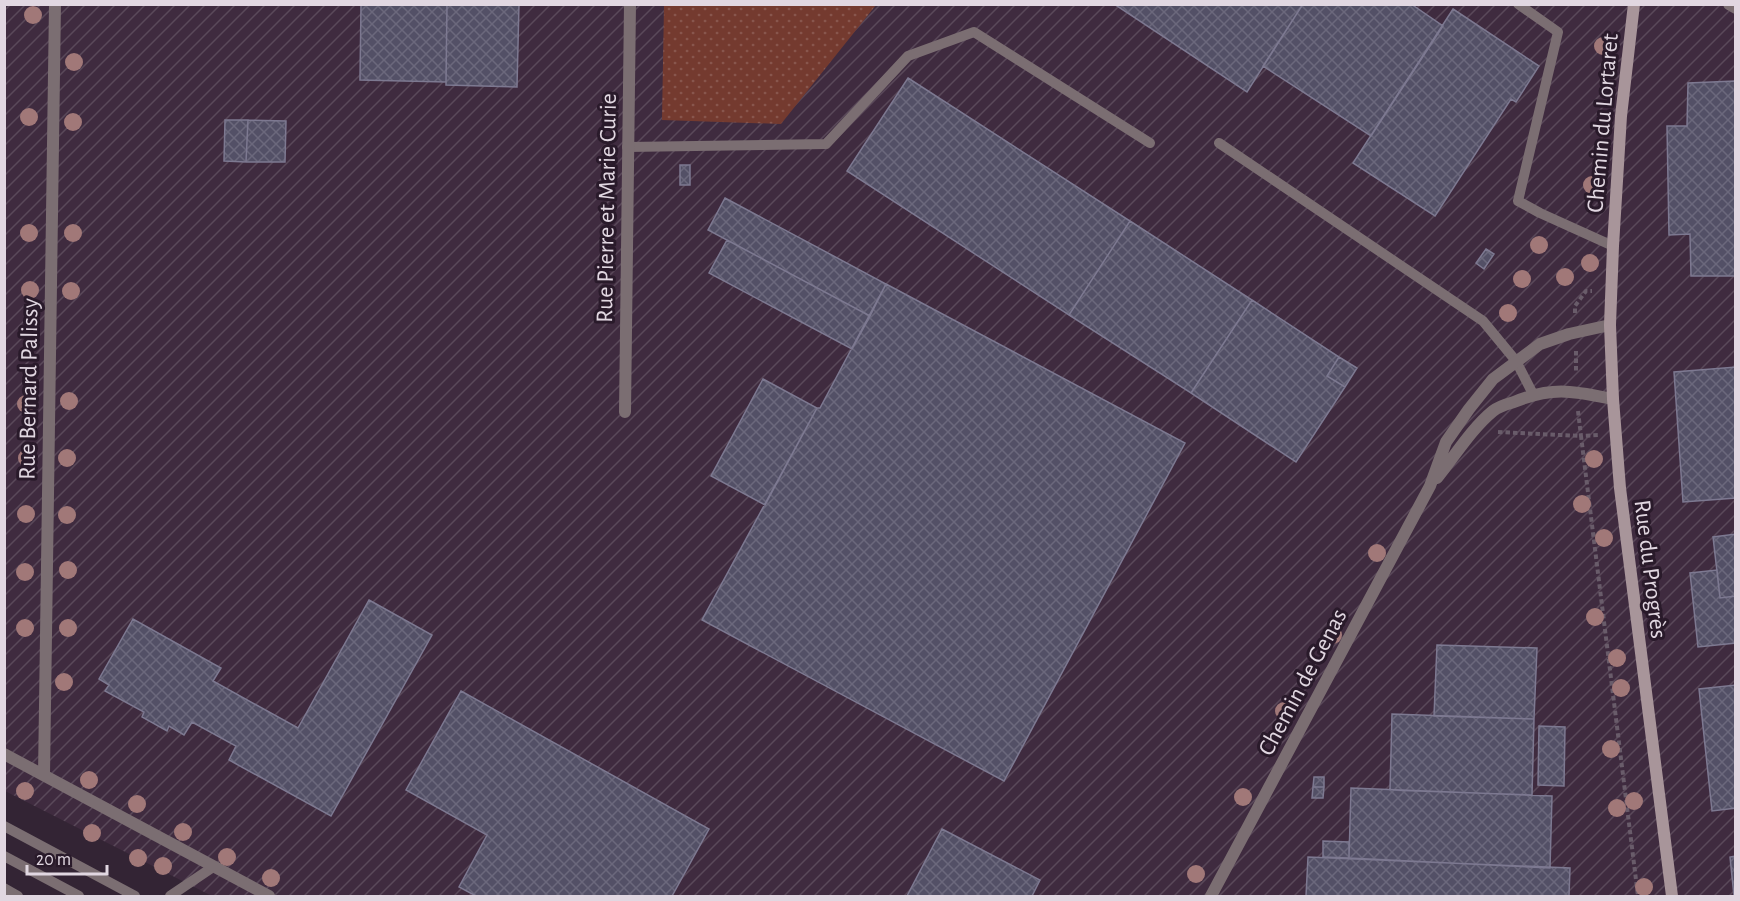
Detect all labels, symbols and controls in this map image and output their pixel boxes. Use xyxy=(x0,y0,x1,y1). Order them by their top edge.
street label: Chemin du Lortaret xyxy=(1583,32,1623,214)
street label: Rue Pierre et Marie Curie xyxy=(593,93,621,323)
street label: Rue Bernard Palissy xyxy=(15,298,43,480)
street label: Rue du Progrès xyxy=(1630,498,1670,640)
street label: Chemin de Genas xyxy=(1254,605,1352,760)
scale bar xyxy=(27,838,106,876)
text: 20 m xyxy=(36,851,71,869)

